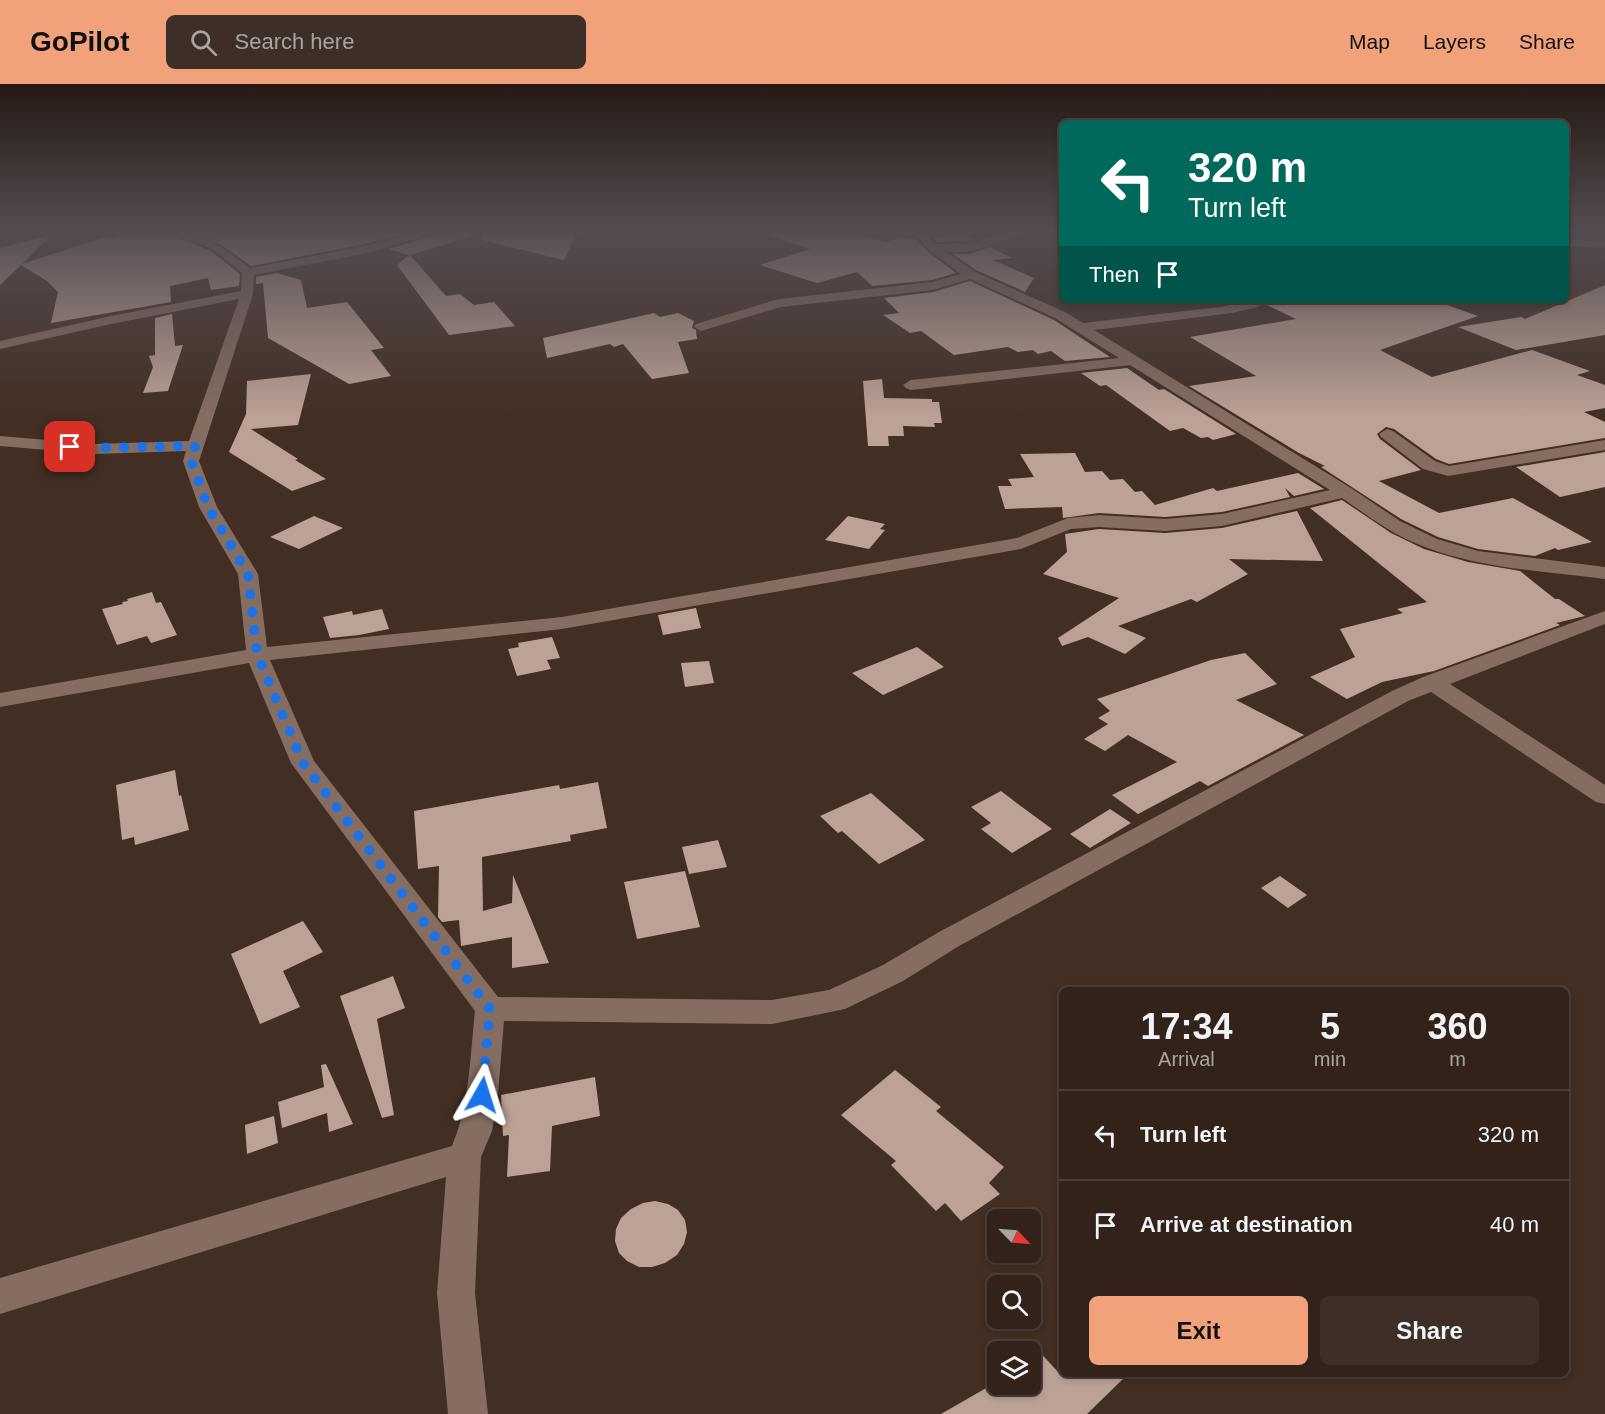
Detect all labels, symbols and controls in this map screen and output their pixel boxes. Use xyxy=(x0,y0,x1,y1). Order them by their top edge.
search box xyxy=(166,15,586,69)
text: GoPilot xyxy=(30,26,130,57)
icon: search xyxy=(187,26,220,59)
text: Search here xyxy=(235,29,354,54)
text: Map xyxy=(1349,30,1390,53)
text: Layers xyxy=(1423,30,1486,53)
text: Share xyxy=(1519,30,1575,53)
icon: left xyxy=(1089,144,1167,222)
text: 320 m xyxy=(1188,144,1307,191)
text: Turn left xyxy=(1188,193,1286,223)
icon: arrive xyxy=(1151,258,1184,291)
text: Then xyxy=(1089,262,1139,287)
pin xyxy=(44,421,95,472)
icon: arrive xyxy=(53,430,86,463)
text: 17:34 xyxy=(1140,1006,1232,1047)
text: 5 xyxy=(1320,1006,1340,1047)
text: 360 xyxy=(1427,1006,1488,1047)
text: Arrival xyxy=(1158,1048,1215,1070)
text: min xyxy=(1314,1048,1346,1070)
text: m xyxy=(1449,1048,1466,1070)
position arrow xyxy=(450,1063,514,1127)
icon: left xyxy=(1089,1119,1122,1152)
text: Turn left xyxy=(1140,1122,1226,1147)
text: 320 m xyxy=(1478,1122,1539,1147)
north arrow xyxy=(987,1209,1041,1263)
map controls xyxy=(987,1209,1041,1395)
icon: arrive xyxy=(1089,1209,1122,1242)
text: Arrive at destination xyxy=(1140,1212,1353,1237)
text: 40 m xyxy=(1490,1212,1539,1237)
button: search xyxy=(987,1275,1041,1329)
button: Exit xyxy=(1089,1296,1308,1365)
button: Share xyxy=(1320,1296,1539,1365)
button: layers xyxy=(987,1341,1041,1395)

